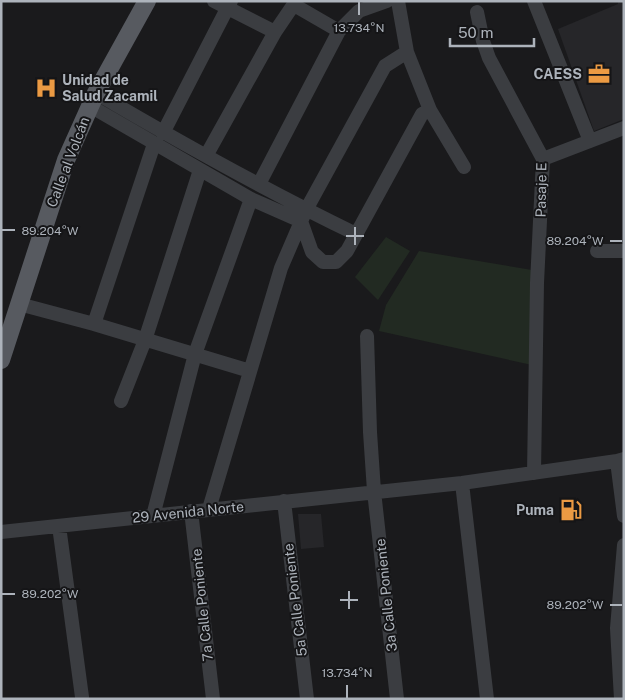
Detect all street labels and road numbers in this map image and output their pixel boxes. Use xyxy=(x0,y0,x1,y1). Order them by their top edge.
street label: Calle al Volcán xyxy=(43,115,93,209)
street label: Pasaje E xyxy=(533,162,549,218)
street label: 29 Avenida Norte xyxy=(131,498,245,526)
street label: 3a Calle Poniente xyxy=(372,538,400,652)
street label: 5a Calle Poniente xyxy=(280,543,310,657)
street label: 7a Calle Poniente xyxy=(188,548,216,662)

